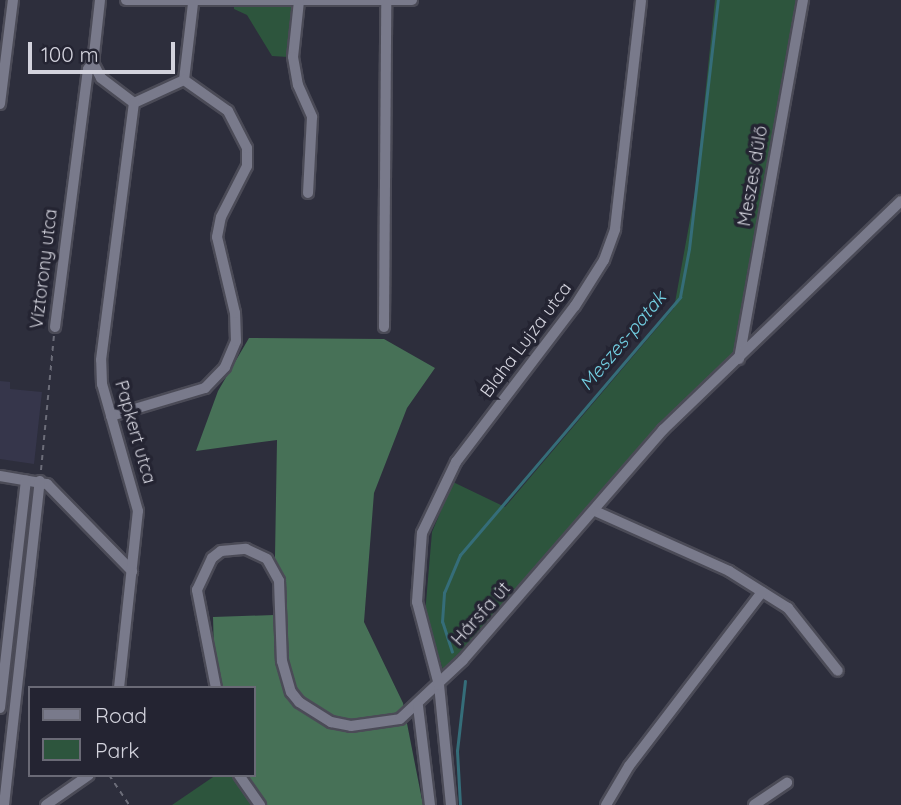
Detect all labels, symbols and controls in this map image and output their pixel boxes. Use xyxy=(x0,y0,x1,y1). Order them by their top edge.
scale bar xyxy=(32,28,178,72)
text: 100 m xyxy=(41,41,99,67)
street label: Meszes dűlő xyxy=(734,124,772,228)
street label: Víztorony utca xyxy=(26,208,62,330)
street label: Blaha Lujza utca xyxy=(476,278,576,402)
water label: Meszes-patak xyxy=(575,287,671,395)
street label: Papkert utca xyxy=(110,378,160,486)
street label: Hársfa út xyxy=(447,578,515,650)
legend xyxy=(28,686,256,777)
text: Road xyxy=(95,702,147,728)
text: Park xyxy=(95,737,139,763)

